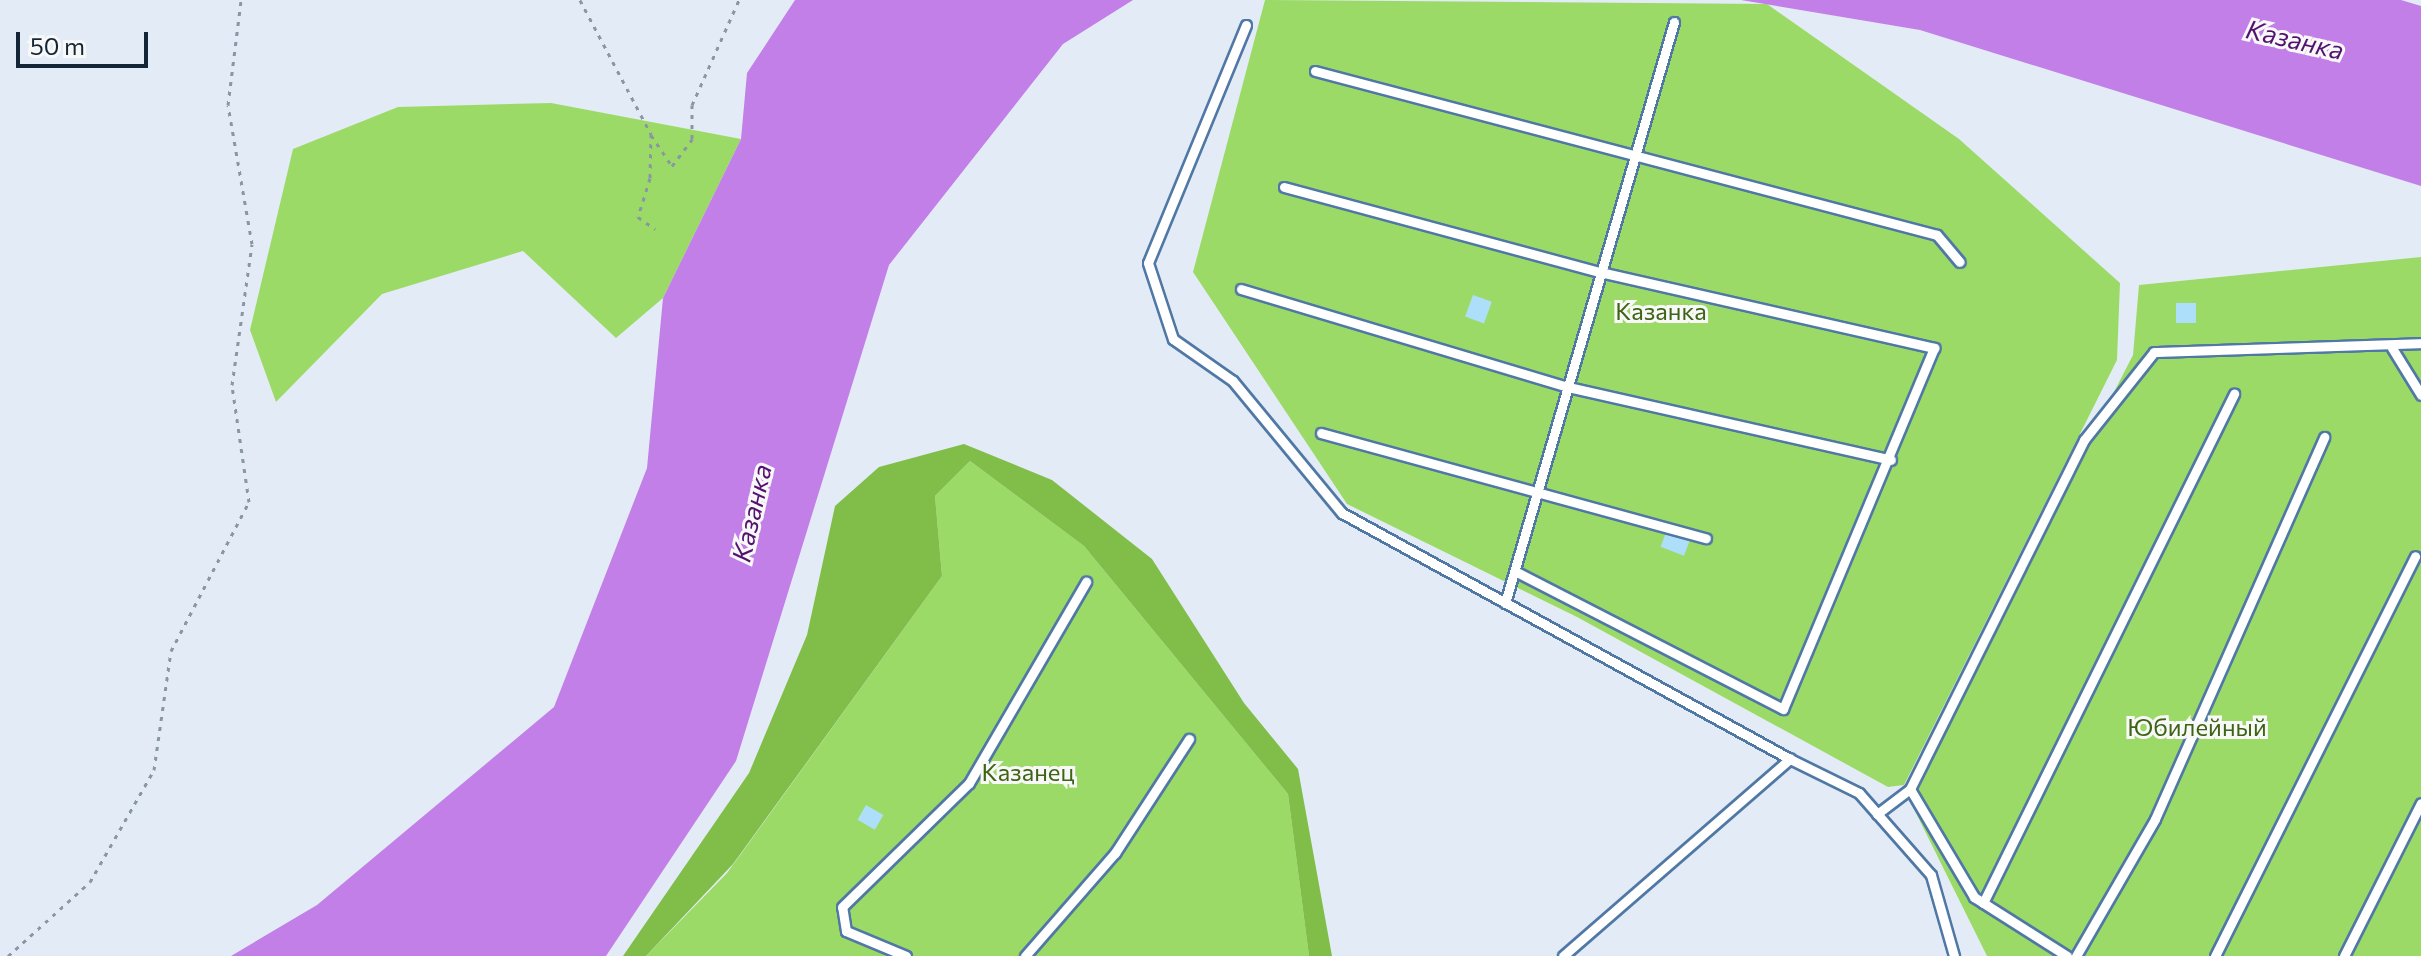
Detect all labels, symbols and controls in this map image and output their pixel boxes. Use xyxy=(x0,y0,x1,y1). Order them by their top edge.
water label: Казанка xyxy=(2243,13,2347,65)
scale bar xyxy=(20,16,152,66)
text: 50 m xyxy=(30,31,85,60)
park label: Казанка xyxy=(1615,297,1707,325)
water label: Казанка xyxy=(725,461,777,565)
park label: Юбилейный xyxy=(2127,713,2267,741)
park label: Казанец xyxy=(982,758,1074,786)

